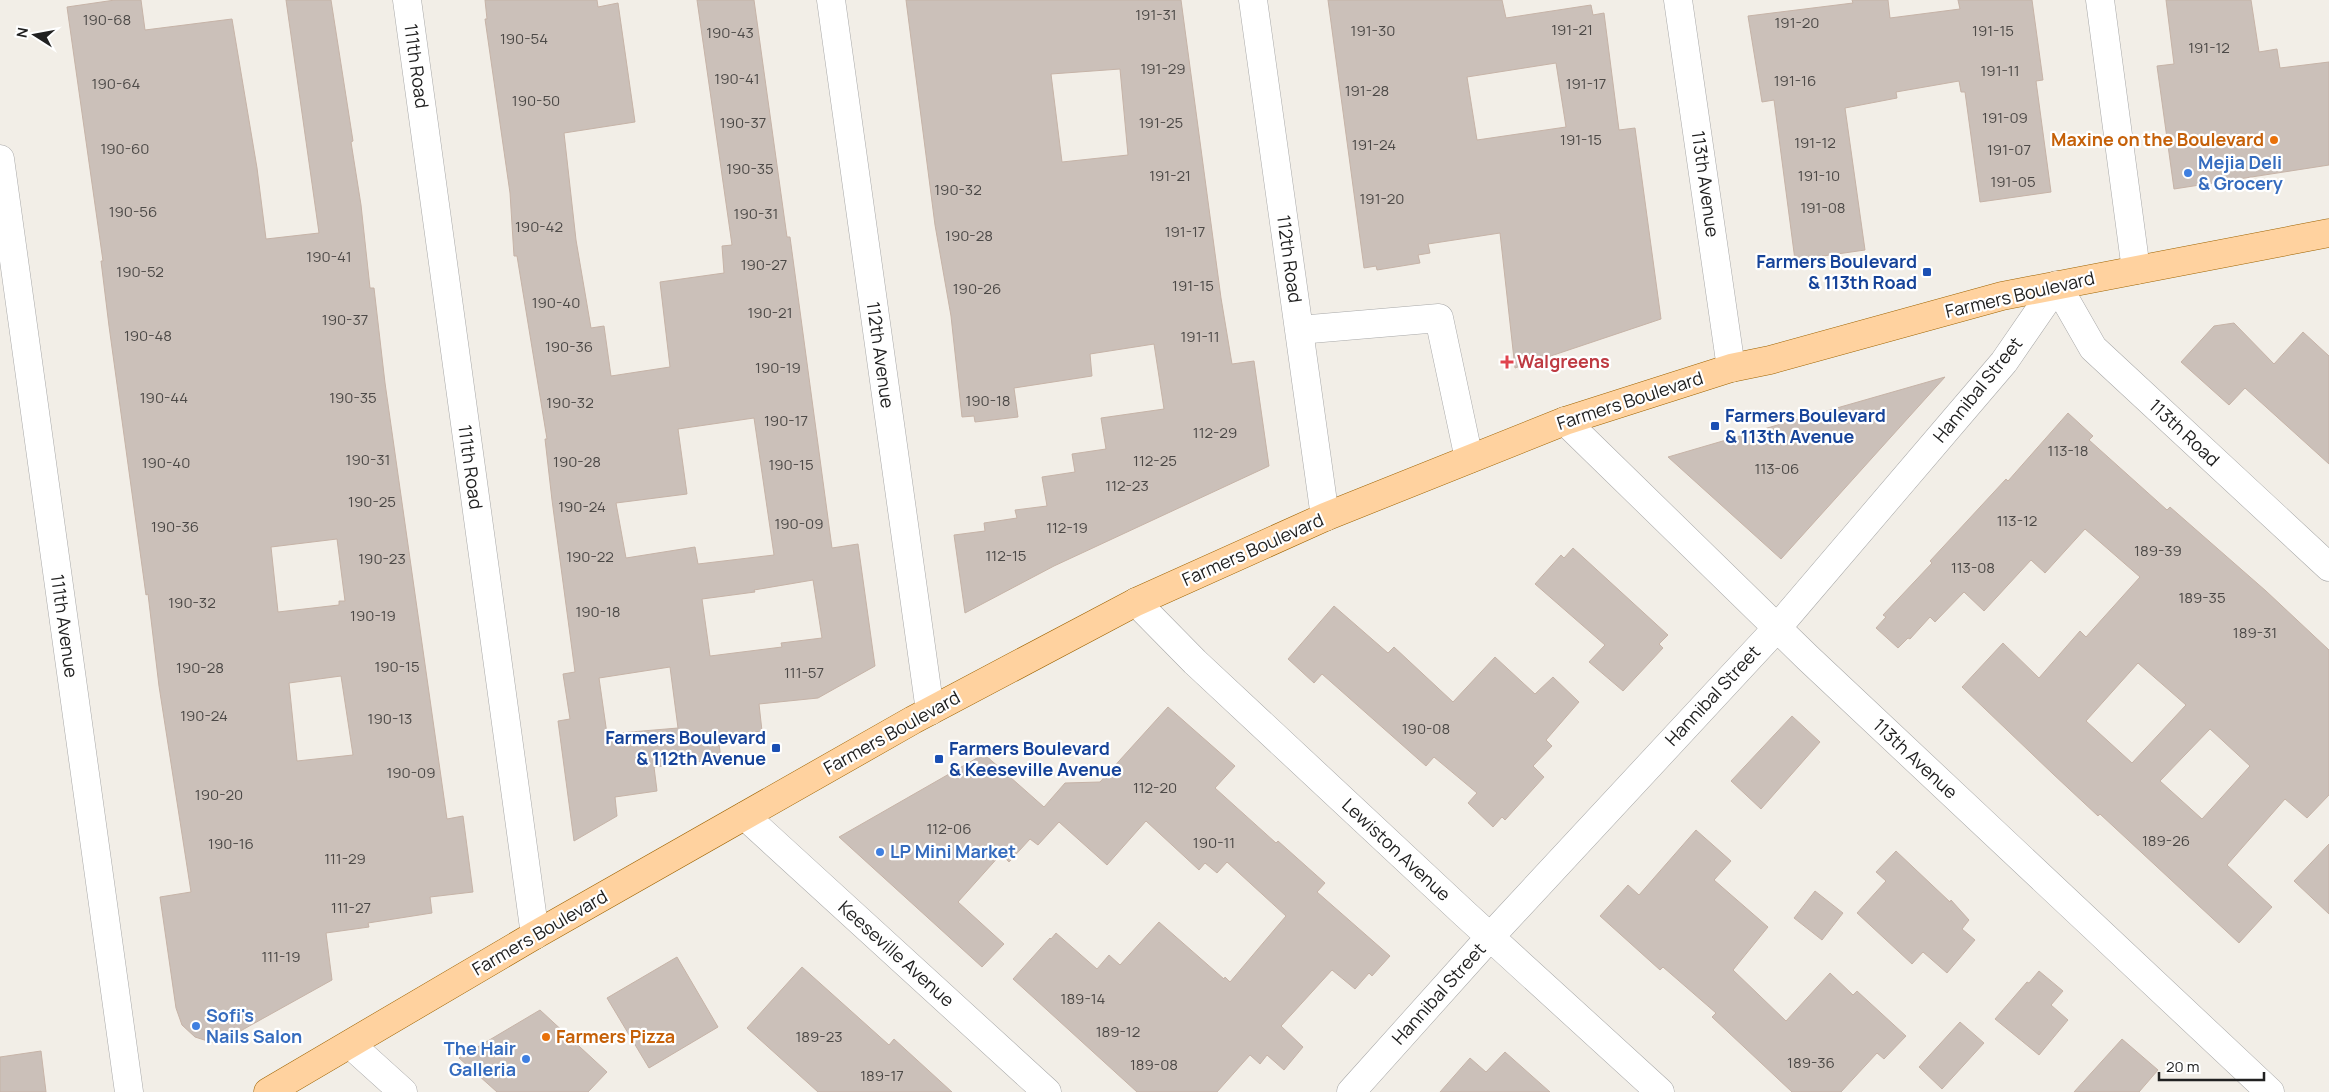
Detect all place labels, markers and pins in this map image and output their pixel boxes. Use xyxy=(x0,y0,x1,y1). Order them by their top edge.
place label: Maxine on the Boulevard xyxy=(2051,127,2264,151)
marker: Maxine on the Boulevard xyxy=(2268,134,2280,146)
place label: Mejia Deli & Grocery xyxy=(2198,150,2283,195)
marker: Mejia Deli & Grocery xyxy=(2182,167,2194,179)
place label: Farmers Boulevard & 113th Road xyxy=(1756,249,1917,294)
marker: Farmers Boulevard & 113th Road xyxy=(1921,266,1933,278)
place label: Walgreens xyxy=(1517,349,1610,373)
marker: Walgreens xyxy=(1501,356,1513,368)
place label: Farmers Boulevard & 113th Avenue xyxy=(1725,403,1886,448)
marker: Farmers Boulevard & 113th Avenue xyxy=(1709,420,1721,432)
place label: Farmers Boulevard & 112th Avenue xyxy=(605,725,766,770)
place label: Farmers Boulevard & Keeseville Avenue xyxy=(949,736,1122,781)
marker: Farmers Boulevard & 112th Avenue xyxy=(770,742,782,754)
marker: Farmers Boulevard & Keeseville Avenue xyxy=(933,753,945,765)
place label: LP Mini Market xyxy=(890,839,1016,863)
marker: LP Mini Market xyxy=(874,846,886,858)
place label: Sofi's Nails Salon xyxy=(206,1003,302,1048)
marker: Sofi's Nails Salon xyxy=(190,1020,202,1032)
place label: Farmers Pizza xyxy=(556,1024,675,1048)
marker: Farmers Pizza xyxy=(540,1031,552,1043)
place label: The Hair Galleria xyxy=(444,1036,516,1081)
marker: The Hair Galleria xyxy=(520,1053,532,1065)

